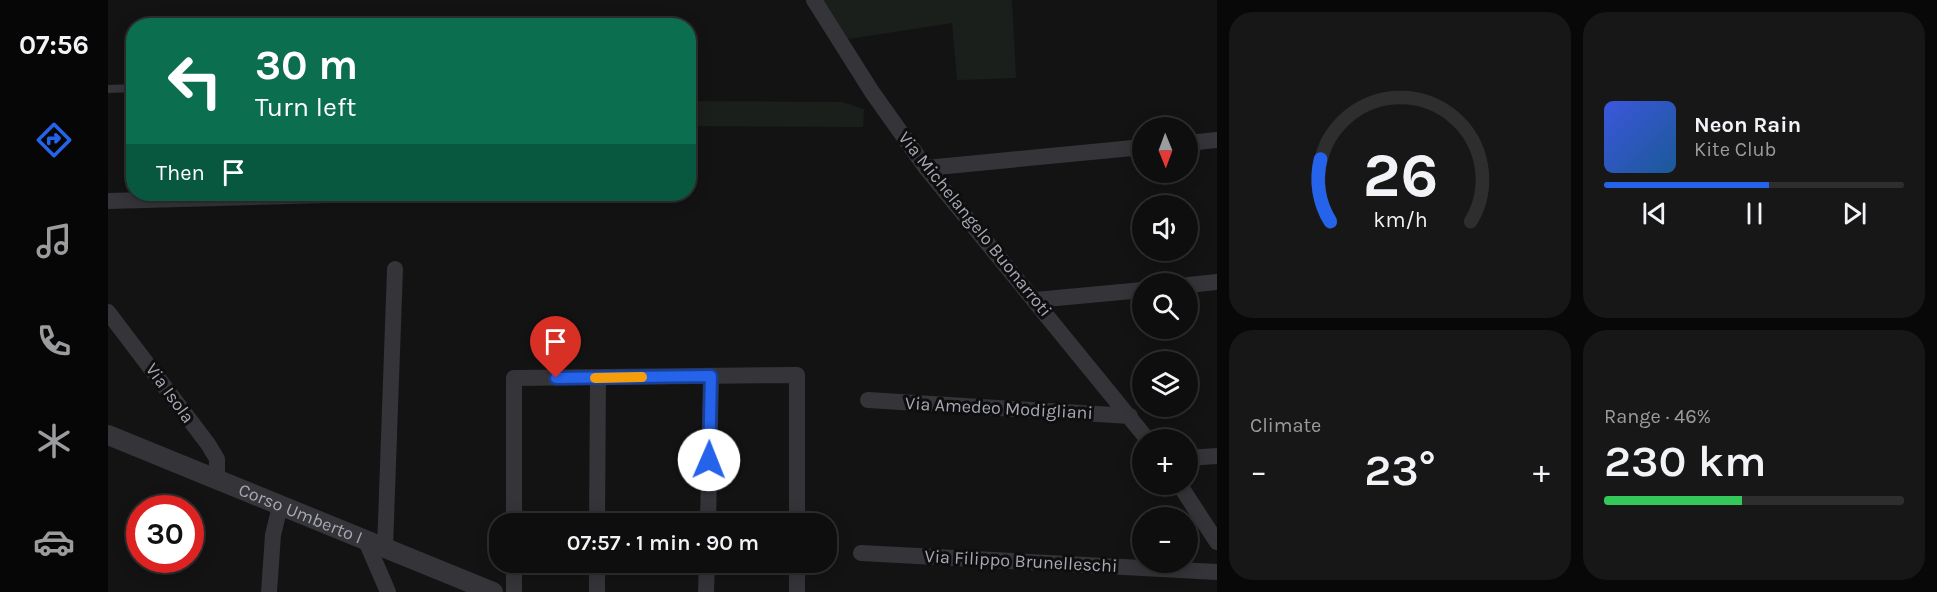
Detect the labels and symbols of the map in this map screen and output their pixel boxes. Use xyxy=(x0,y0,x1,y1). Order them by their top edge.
north arrow xyxy=(1132,117,1198,183)
street label: Via Michelangelo Buonarroti xyxy=(894,127,1056,321)
pin xyxy=(530,316,581,378)
street label: Via Isola xyxy=(141,359,199,427)
street label: Via Amedeo Modigliani xyxy=(905,392,1093,424)
position arrow xyxy=(677,428,741,492)
street label: Corso Umberto I xyxy=(235,478,366,549)
speed limit sign: 30 xyxy=(126,495,204,573)
street label: Via Filippo Brunelleschi xyxy=(924,545,1118,577)

